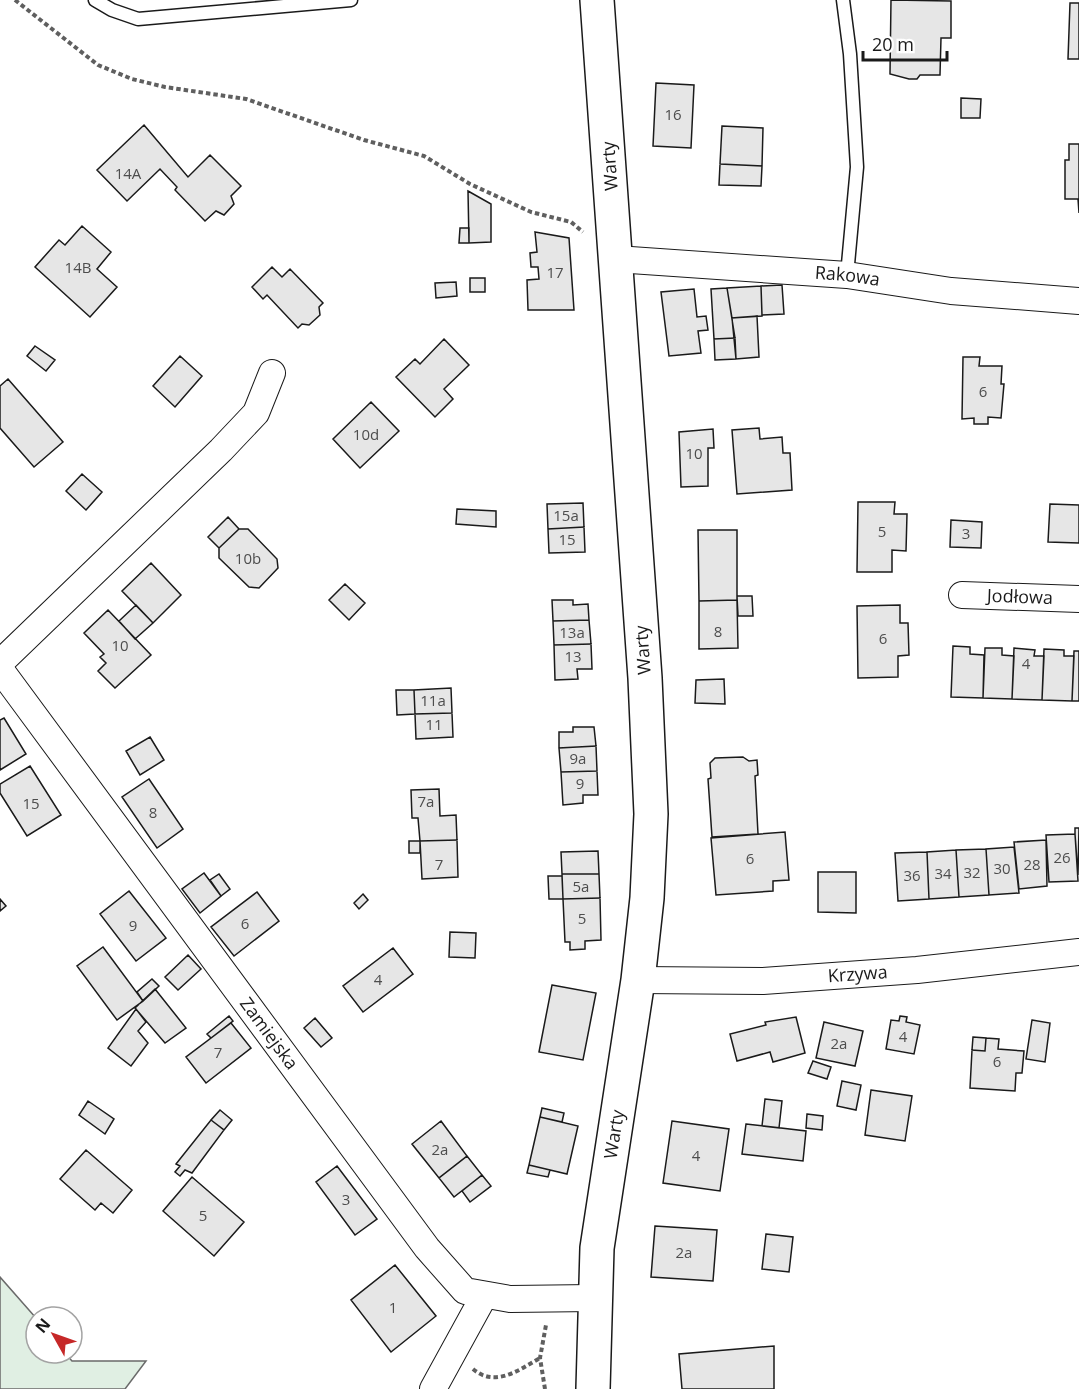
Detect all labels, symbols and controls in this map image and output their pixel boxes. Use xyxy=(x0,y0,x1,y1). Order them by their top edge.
scale bar xyxy=(863,24,947,62)
text: 20 m xyxy=(872,32,914,56)
house number: 16 xyxy=(664,104,682,124)
street label: Warty xyxy=(595,140,623,192)
house number: 14A xyxy=(115,163,142,183)
house number: 14B xyxy=(65,257,91,277)
street label: Rakowa xyxy=(814,260,882,291)
house number: 17 xyxy=(546,262,564,282)
house number: 6 xyxy=(979,381,987,401)
house number: 10d xyxy=(353,424,379,444)
house number: 10 xyxy=(685,443,703,463)
house number: 15a xyxy=(553,505,579,525)
house number: 5 xyxy=(878,521,886,541)
house number: 3 xyxy=(962,523,970,543)
house number: 15 xyxy=(558,529,576,549)
house number: 10b xyxy=(235,548,261,568)
street label: Jodłowa xyxy=(985,583,1053,609)
house number: 8 xyxy=(714,621,722,641)
house number: 13a xyxy=(559,622,585,642)
street label: Warty xyxy=(628,624,656,676)
house number: 6 xyxy=(879,628,887,648)
house number: 10 xyxy=(111,635,129,655)
house number: 13 xyxy=(564,646,582,666)
house number: 4 xyxy=(1022,653,1031,673)
house number: 11a xyxy=(420,690,446,710)
house number: 11 xyxy=(425,714,443,734)
house number: 9a xyxy=(570,748,586,768)
house number: 9 xyxy=(576,773,584,793)
house number: 7a xyxy=(418,791,434,811)
house number: 15 xyxy=(22,793,40,813)
house number: 8 xyxy=(149,802,157,822)
house number: 26 xyxy=(1053,847,1071,867)
house number: 6 xyxy=(746,848,754,868)
house number: 7 xyxy=(435,854,443,874)
house number: 28 xyxy=(1023,854,1041,874)
house number: 30 xyxy=(993,858,1011,878)
house number: 32 xyxy=(963,862,981,882)
house number: 34 xyxy=(934,863,952,883)
house number: 36 xyxy=(903,865,921,885)
house number: 5a xyxy=(573,876,589,896)
house number: 5 xyxy=(578,908,586,928)
house number: 6 xyxy=(241,913,249,933)
house number: 9 xyxy=(129,915,137,935)
street label: Krzywa xyxy=(827,959,888,987)
house number: 4 xyxy=(374,969,383,989)
street label: Zamiejska xyxy=(235,992,304,1074)
house number: 4 xyxy=(899,1026,908,1046)
house number: 2a xyxy=(831,1033,847,1053)
house number: 7 xyxy=(214,1042,222,1062)
house number: 6 xyxy=(993,1051,1001,1071)
street label: Warty xyxy=(598,1107,629,1160)
house number: 2a xyxy=(432,1139,448,1159)
house number: 4 xyxy=(692,1145,701,1165)
house number: 3 xyxy=(342,1189,350,1209)
house number: 5 xyxy=(199,1205,207,1225)
house number: 2a xyxy=(676,1242,692,1262)
house number: 1 xyxy=(389,1297,397,1317)
north arrow xyxy=(24,1305,84,1365)
text: N xyxy=(30,1313,55,1337)

